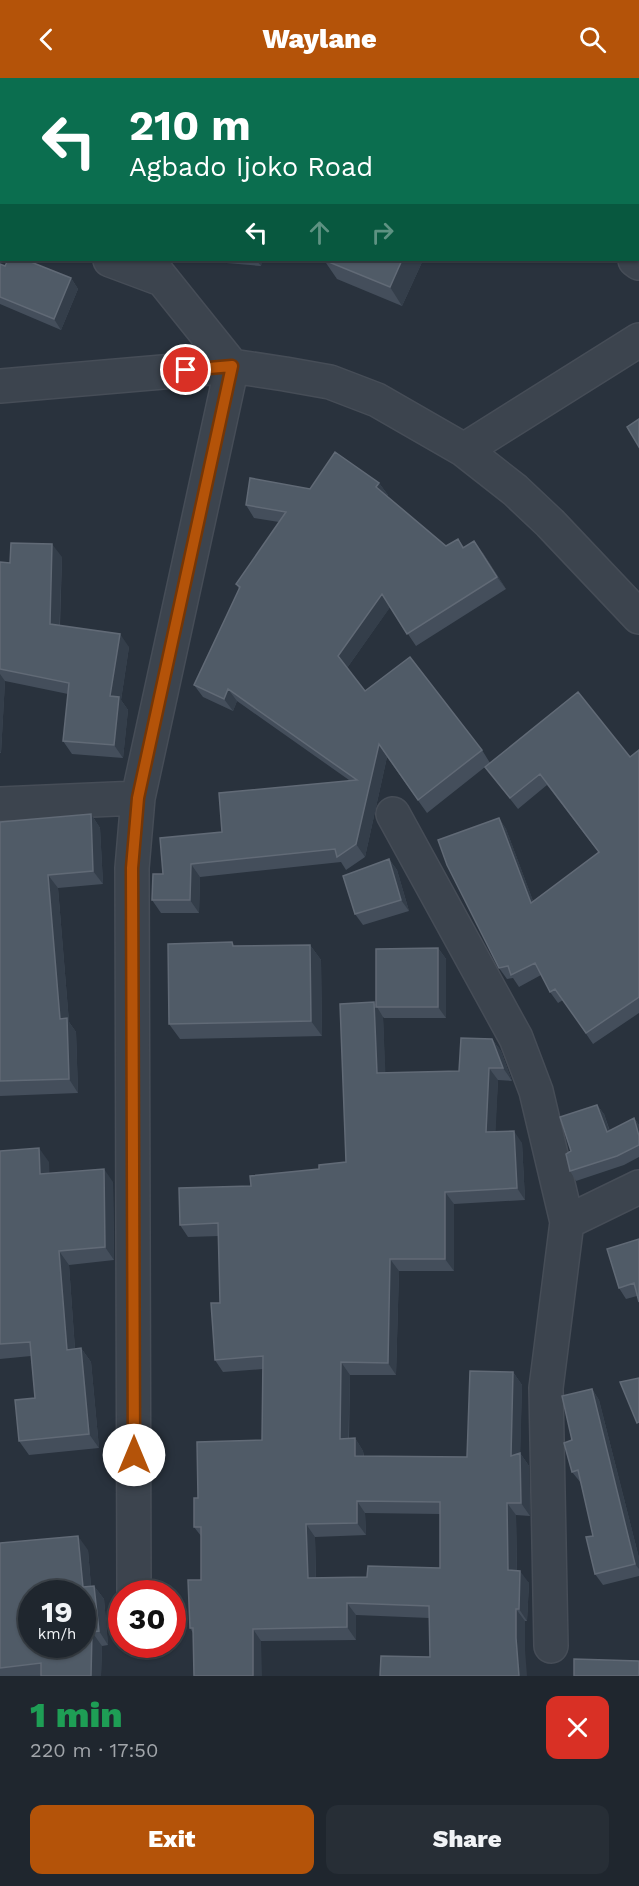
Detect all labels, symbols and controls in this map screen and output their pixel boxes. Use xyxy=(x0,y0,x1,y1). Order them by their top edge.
icon: back xyxy=(30,23,63,56)
text: Waylane xyxy=(262,23,377,55)
icon: search xyxy=(576,23,609,56)
text: 210 m xyxy=(129,101,251,150)
icon: left xyxy=(30,102,108,180)
text: Agbado Ijoko Road xyxy=(129,151,373,183)
icon: left xyxy=(240,216,273,249)
icon: ahead xyxy=(303,216,336,249)
icon: right xyxy=(366,216,399,249)
pin xyxy=(160,344,211,395)
icon: arrive xyxy=(169,353,202,386)
position arrow xyxy=(102,1423,166,1487)
speed limit sign: 30 xyxy=(108,1580,186,1658)
text: 19 xyxy=(41,1594,73,1629)
text: km/h xyxy=(38,1625,76,1643)
text: 1 min xyxy=(30,1694,123,1736)
button: close xyxy=(546,1696,609,1759)
text: 220 m · 17:50 xyxy=(30,1738,158,1762)
button: Exit xyxy=(30,1805,314,1874)
button: Share xyxy=(326,1805,609,1874)

